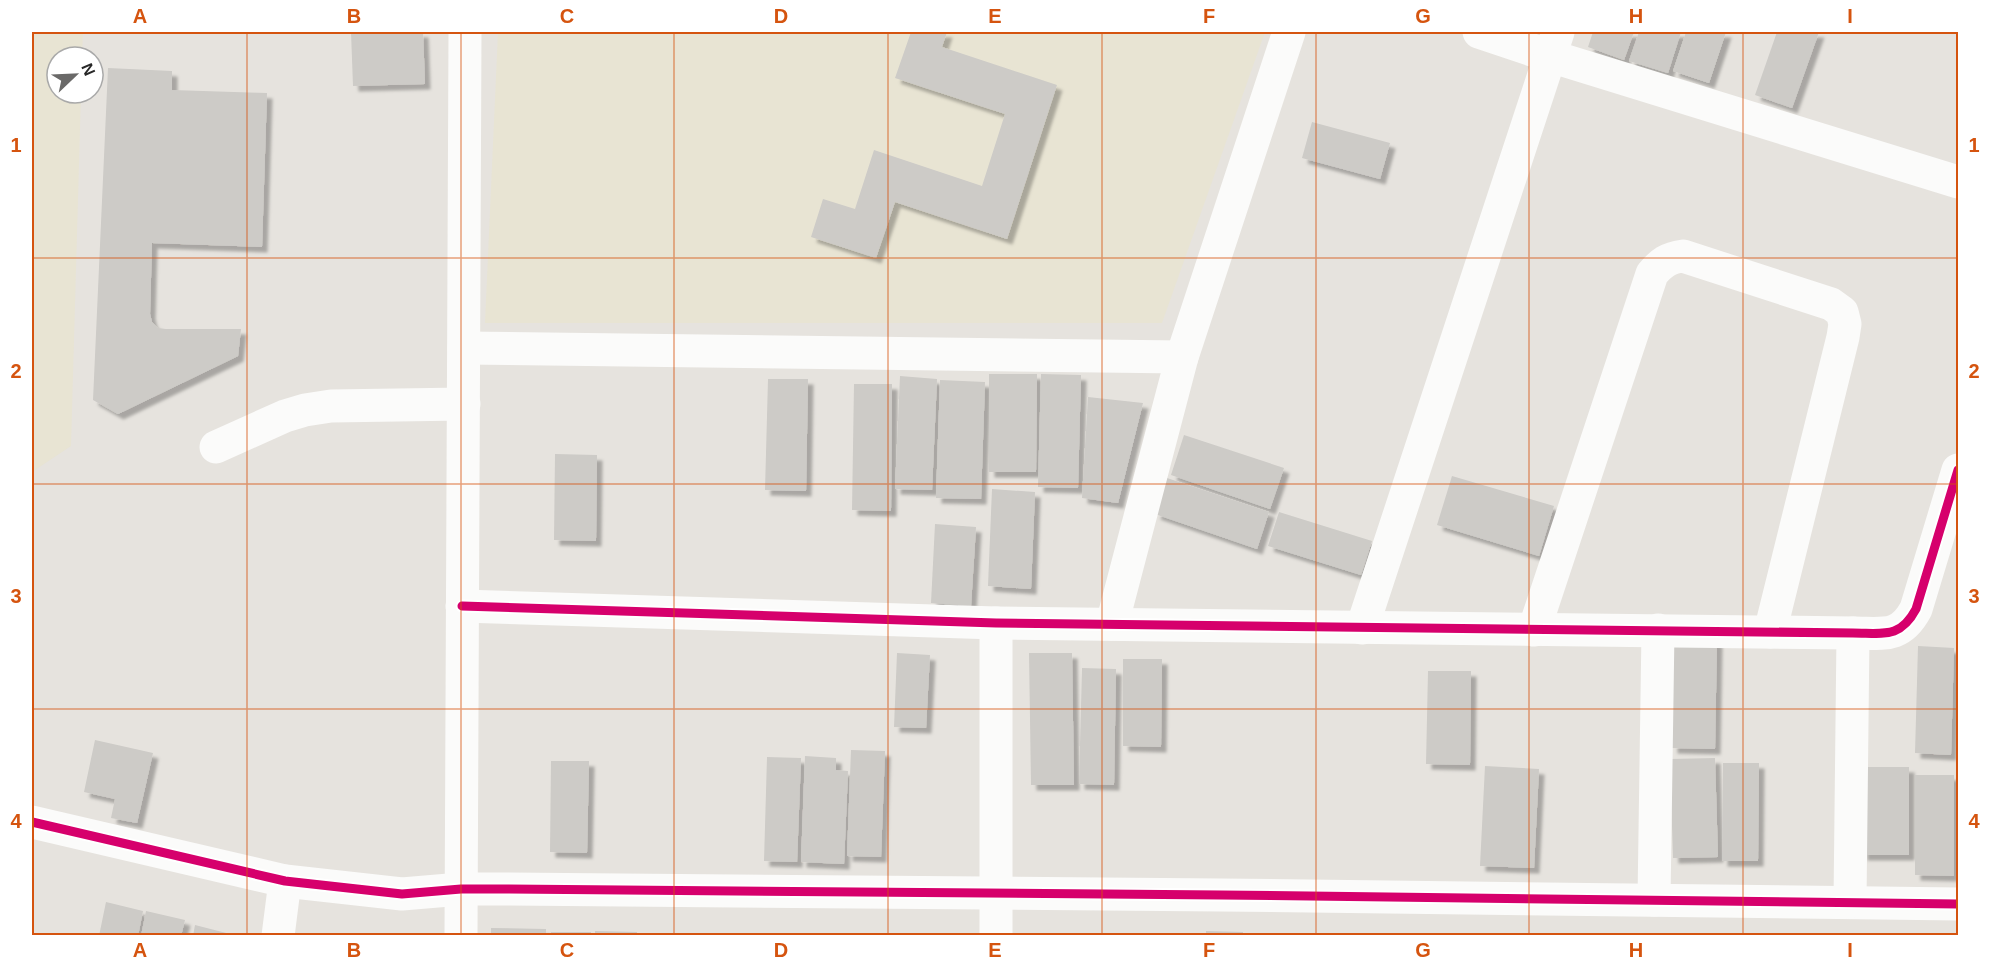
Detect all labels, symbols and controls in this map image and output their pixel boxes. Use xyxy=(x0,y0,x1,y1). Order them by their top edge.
text: A xyxy=(133,5,147,27)
text: B xyxy=(347,5,361,27)
text: C xyxy=(560,5,574,27)
text: D xyxy=(774,5,788,27)
text: E xyxy=(988,5,1002,27)
text: F xyxy=(1203,5,1215,27)
text: G xyxy=(1415,5,1431,27)
text: H xyxy=(1629,5,1643,27)
text: I xyxy=(1847,5,1853,27)
north arrow xyxy=(45,45,105,105)
text: N xyxy=(78,61,98,78)
text: 1 xyxy=(10,134,22,156)
text: 1 xyxy=(1968,134,1980,156)
text: 2 xyxy=(10,360,22,382)
text: 2 xyxy=(1968,360,1980,382)
text: 3 xyxy=(10,585,22,607)
text: 3 xyxy=(1968,585,1980,607)
text: 4 xyxy=(10,810,22,832)
text: 4 xyxy=(1968,810,1980,832)
text: A xyxy=(133,939,147,961)
text: B xyxy=(347,939,361,961)
text: C xyxy=(560,939,574,961)
text: D xyxy=(774,939,788,961)
text: E xyxy=(988,939,1002,961)
text: F xyxy=(1203,939,1215,961)
text: G xyxy=(1415,939,1431,961)
text: H xyxy=(1629,939,1643,961)
text: I xyxy=(1847,939,1853,961)

